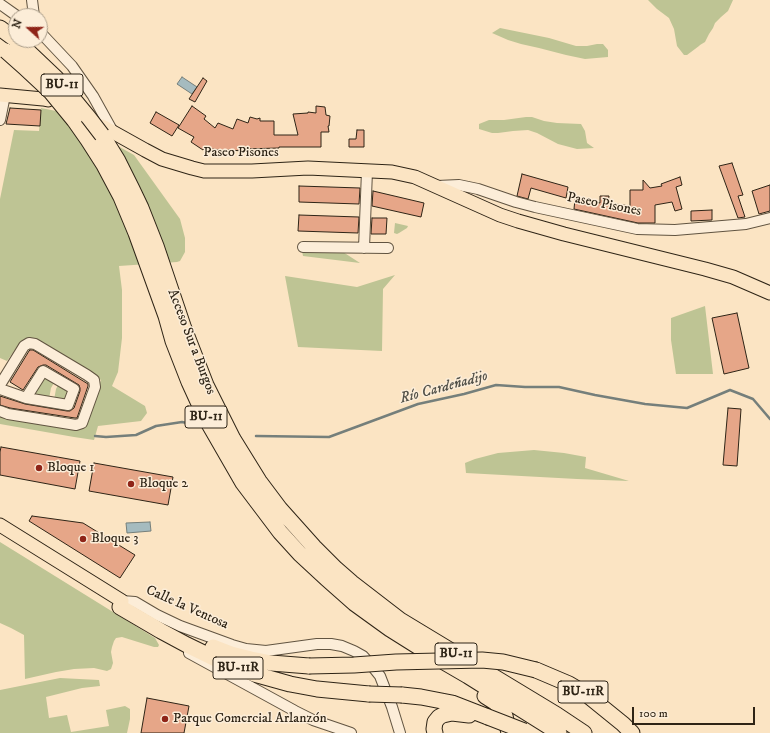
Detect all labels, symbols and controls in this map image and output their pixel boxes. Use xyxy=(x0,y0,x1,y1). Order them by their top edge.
north arrow xyxy=(8,8,48,48)
text: N xyxy=(10,17,26,31)
road number: BU-11 xyxy=(41,74,83,96)
street label: Paseo Pisones xyxy=(203,145,279,161)
street label: Paseo Pisones xyxy=(565,190,643,220)
street label: Acceso Sur a Burgos xyxy=(163,287,219,397)
water label: Río Cardeñadijo xyxy=(398,368,490,408)
road number: BU-11 xyxy=(185,406,227,428)
place label: Bloque 1 xyxy=(47,460,94,476)
marker: Bloque 1 xyxy=(34,463,44,473)
place label: Bloque 2 xyxy=(139,476,188,492)
marker: Bloque 2 xyxy=(126,479,136,489)
place label: Bloque 3 xyxy=(91,531,138,547)
marker: Bloque 3 xyxy=(78,534,88,544)
street label: Calle la Ventosa xyxy=(143,582,231,634)
road number: BU-11 xyxy=(435,643,477,665)
road number: BU-11R xyxy=(213,657,263,679)
road number: BU-11R xyxy=(558,681,608,703)
scale bar xyxy=(634,699,757,725)
text: 100 m xyxy=(639,706,668,721)
place label: Parque Comercial Arlanzón xyxy=(173,711,327,727)
marker: Parque Comercial Arlanzón xyxy=(160,714,170,724)

